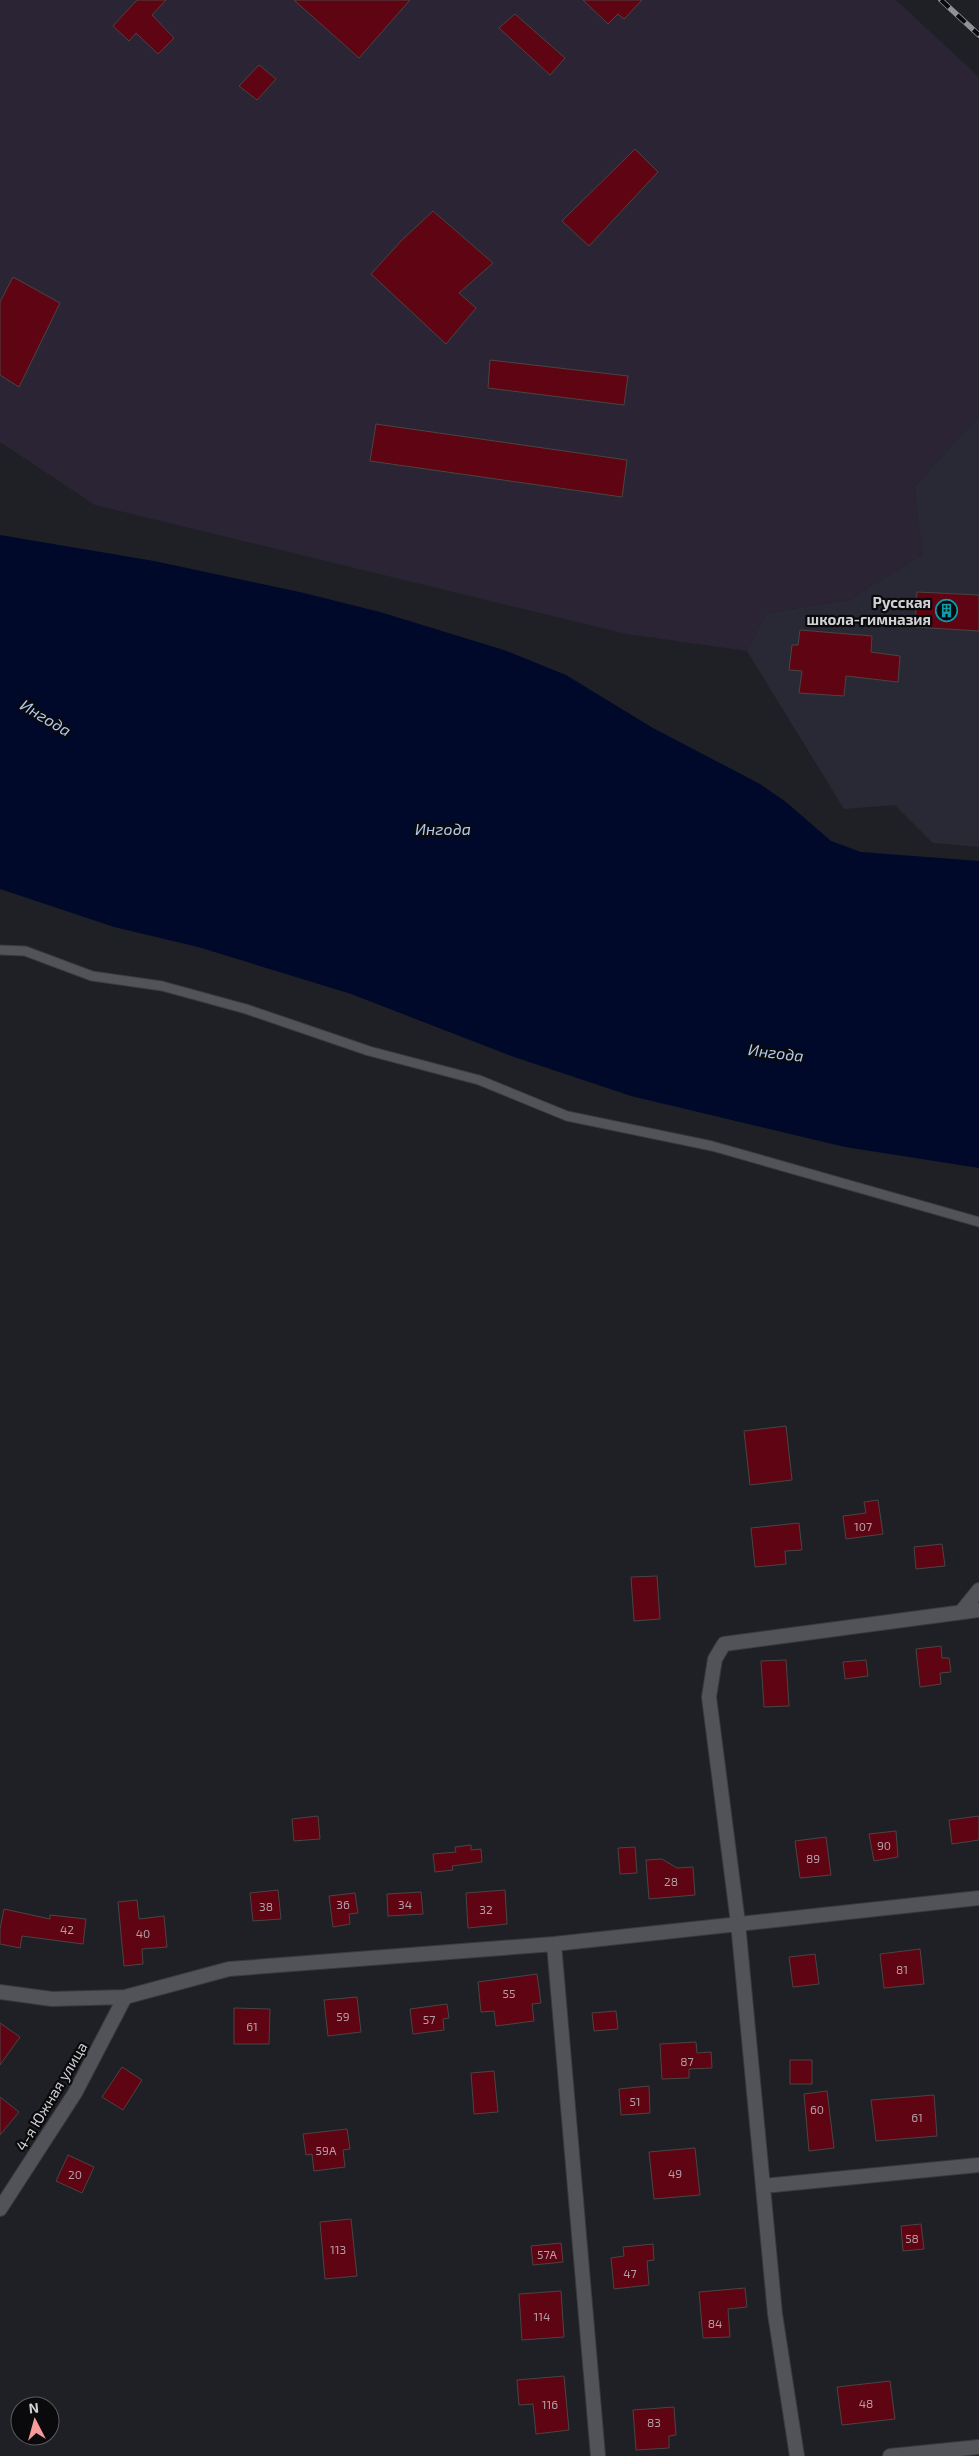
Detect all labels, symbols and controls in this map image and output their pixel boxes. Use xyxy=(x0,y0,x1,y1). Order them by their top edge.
place label: Русская школа-гимназия xyxy=(807,593,931,628)
building icon: Русская школа-гимназия xyxy=(935,599,959,623)
water label: Ингода xyxy=(17,694,75,740)
water label: Ингода xyxy=(415,819,471,838)
water label: Ингода xyxy=(747,1039,805,1065)
house number: 107 xyxy=(854,1519,872,1533)
house number: 90 xyxy=(877,1838,891,1852)
house number: 89 xyxy=(806,1851,820,1865)
house number: 28 xyxy=(664,1874,678,1888)
house number: 36 xyxy=(336,1897,350,1911)
house number: 34 xyxy=(398,1897,412,1911)
house number: 38 xyxy=(259,1899,273,1913)
house number: 32 xyxy=(479,1902,493,1916)
house number: 42 xyxy=(60,1922,74,1936)
house number: 40 xyxy=(136,1926,150,1940)
house number: 81 xyxy=(896,1962,908,1976)
house number: 55 xyxy=(503,1986,515,2000)
house number: 59 xyxy=(336,2009,350,2023)
house number: 57 xyxy=(423,2012,435,2026)
house number: 61 xyxy=(246,2019,258,2033)
street label: 4-я Южная улица xyxy=(11,2038,91,2154)
house number: 87 xyxy=(680,2054,694,2068)
house number: 51 xyxy=(629,2094,641,2108)
house number: 60 xyxy=(810,2102,824,2116)
house number: 61 xyxy=(911,2110,923,2124)
house number: 59А xyxy=(316,2143,337,2157)
house number: 49 xyxy=(668,2166,682,2180)
house number: 20 xyxy=(68,2167,82,2181)
house number: 58 xyxy=(905,2231,919,2245)
house number: 113 xyxy=(330,2242,346,2256)
house number: 57А xyxy=(537,2247,558,2261)
house number: 47 xyxy=(623,2266,637,2280)
house number: 114 xyxy=(534,2309,550,2323)
house number: 84 xyxy=(708,2316,722,2330)
north arrow xyxy=(10,2396,60,2446)
house number: 48 xyxy=(859,2396,873,2410)
house number: 116 xyxy=(542,2397,558,2411)
text: N xyxy=(28,2399,40,2417)
house number: 83 xyxy=(647,2415,661,2429)

